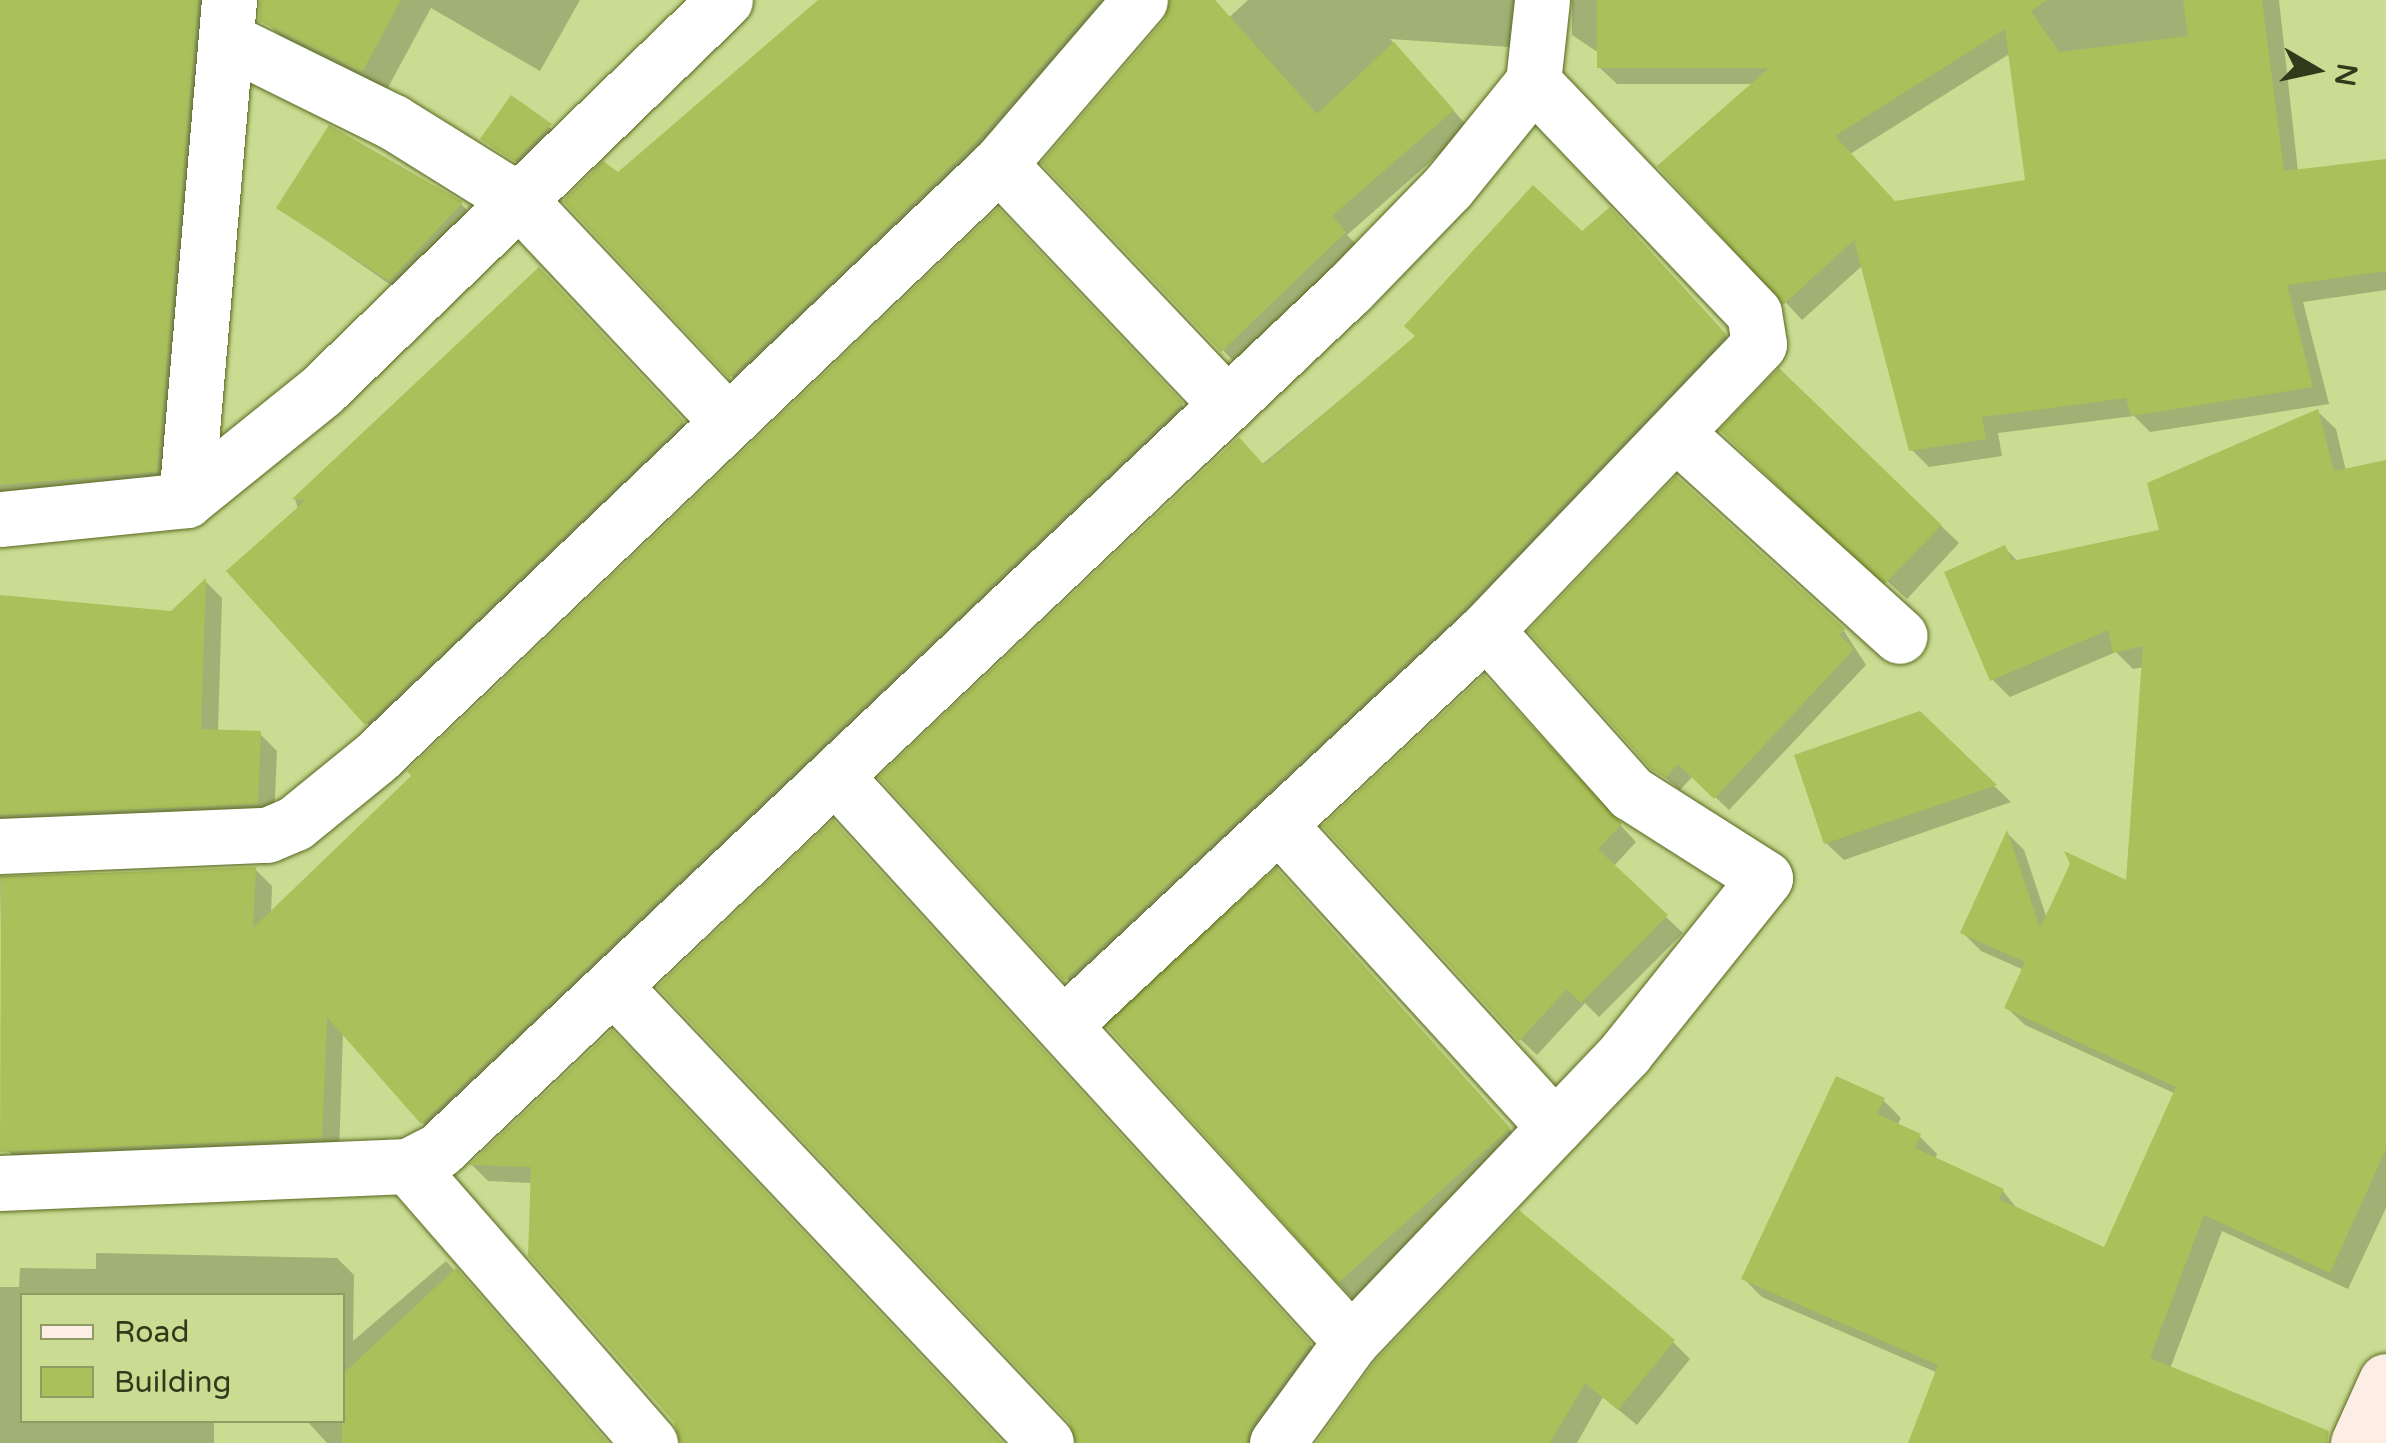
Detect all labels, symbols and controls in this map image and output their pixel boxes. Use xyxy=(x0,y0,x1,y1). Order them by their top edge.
north arrow xyxy=(2266,20,2366,120)
text: N xyxy=(2327,61,2364,88)
legend xyxy=(20,1293,345,1423)
text: Road xyxy=(114,1314,189,1351)
text: Building xyxy=(114,1364,231,1401)

